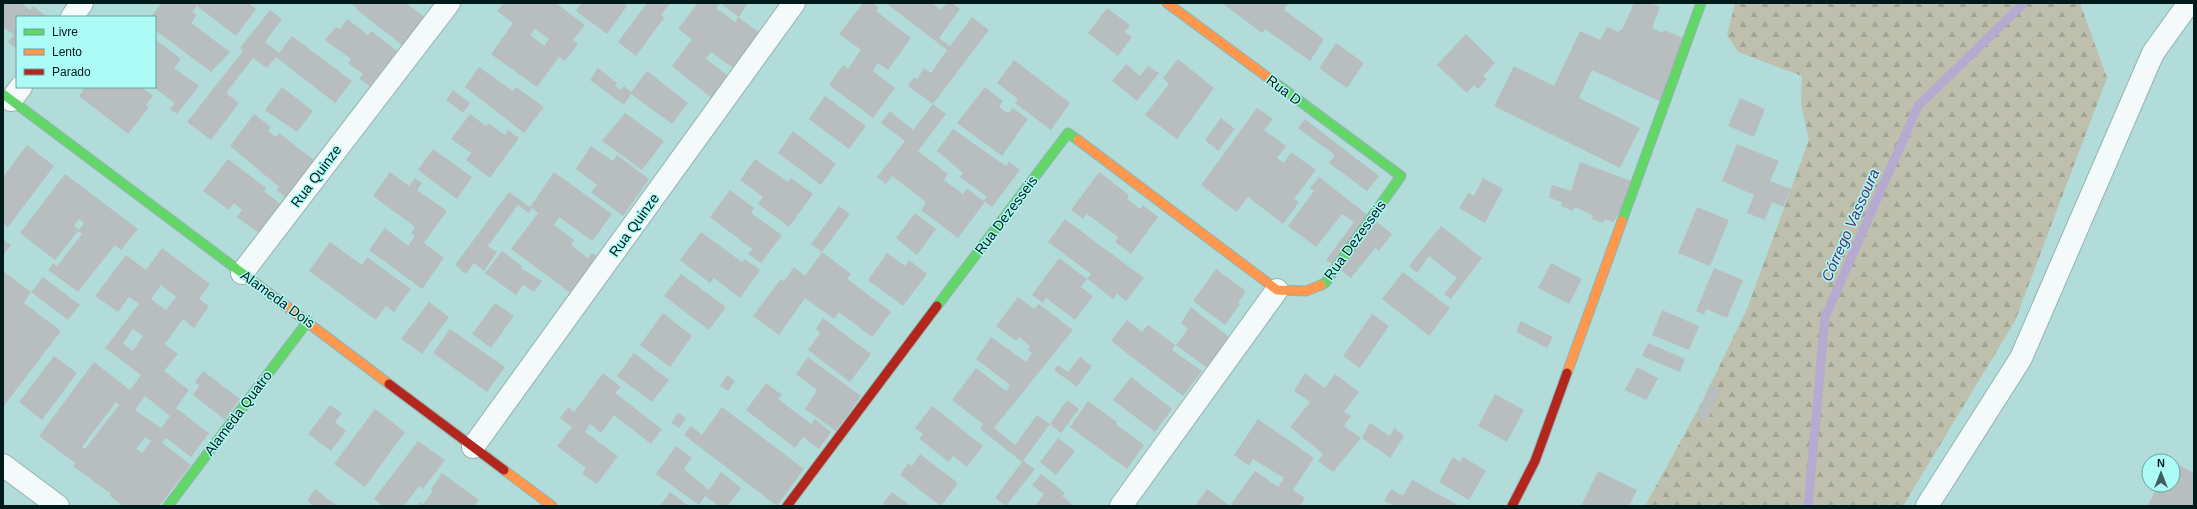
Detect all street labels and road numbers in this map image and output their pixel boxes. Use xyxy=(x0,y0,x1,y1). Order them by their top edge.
street label: Rua D xyxy=(1263,72,1305,108)
street label: Rua Quinze xyxy=(287,141,345,210)
street label: Rua Dezesseis xyxy=(971,173,1041,257)
street label: Rua Quinze xyxy=(606,190,662,260)
street label: Rua Dezesseis xyxy=(1321,197,1389,283)
street label: Alameda Dois xyxy=(238,267,318,331)
street label: Alameda Quatro xyxy=(201,367,275,459)

